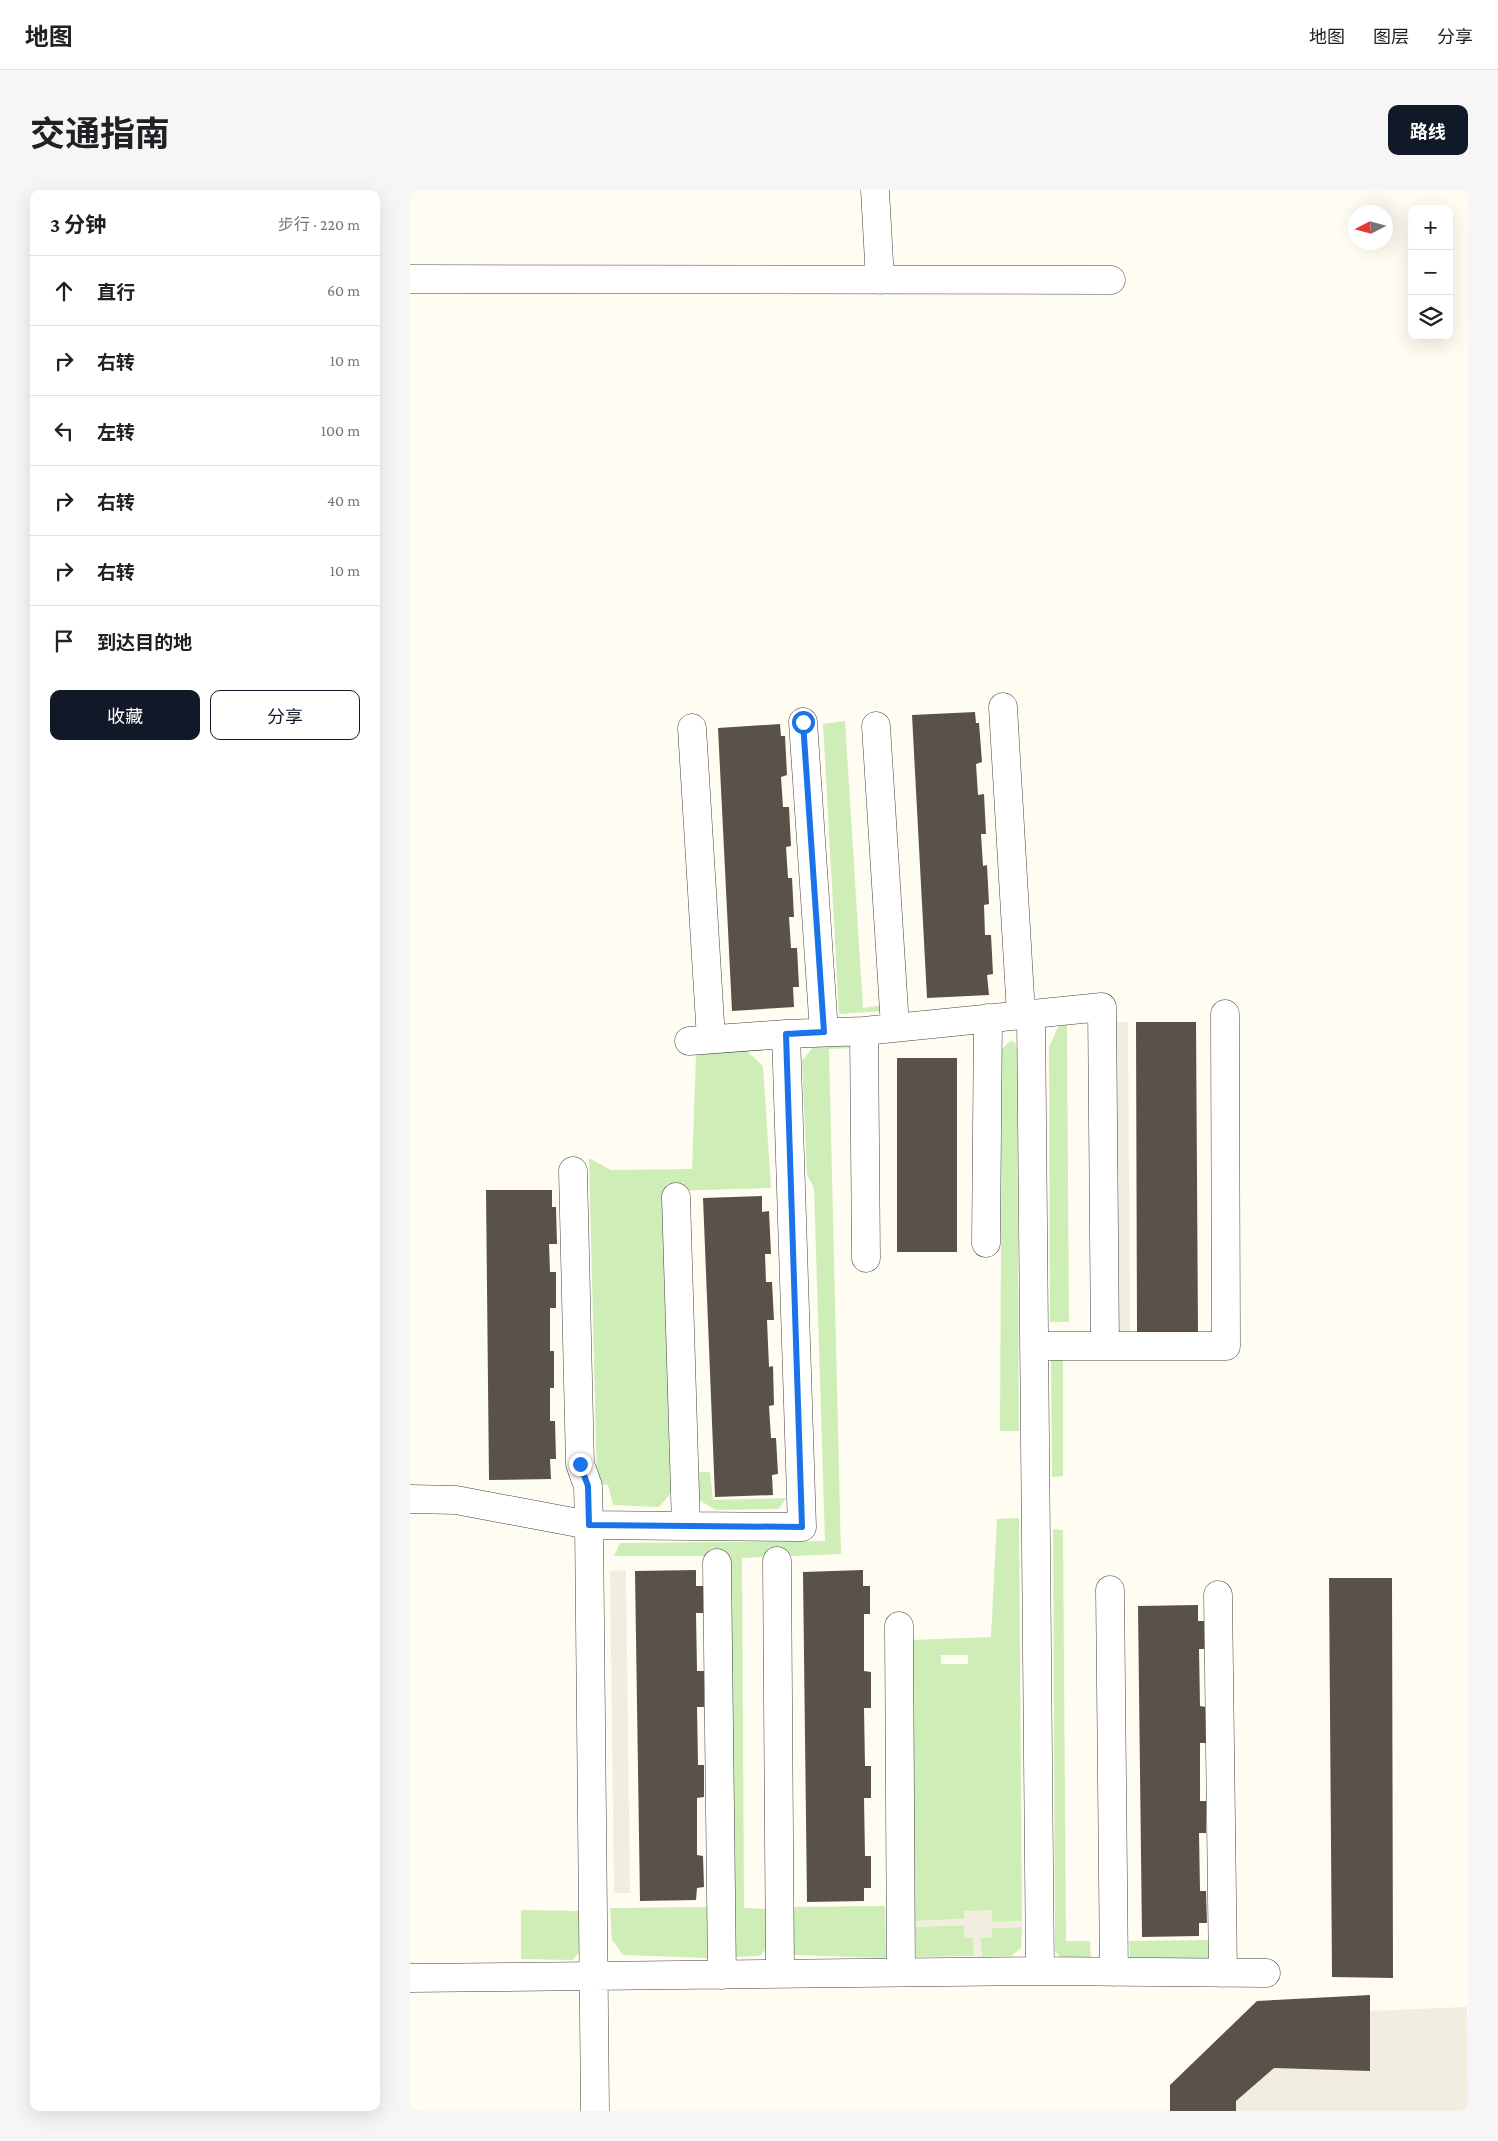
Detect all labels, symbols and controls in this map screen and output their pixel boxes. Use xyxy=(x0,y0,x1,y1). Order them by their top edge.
text: 地图 xyxy=(25,23,73,50)
text: 地图 xyxy=(1309,27,1345,47)
text: 图层 xyxy=(1373,27,1409,47)
text: 分享 xyxy=(1437,27,1473,47)
button: 路线 xyxy=(1388,105,1468,155)
text: 交通指南 xyxy=(30,115,170,154)
north arrow xyxy=(1348,205,1393,250)
map controls xyxy=(1408,205,1453,340)
button: + xyxy=(1408,205,1453,250)
text: 3 分钟 xyxy=(50,213,106,237)
text: 步行 · 220 m xyxy=(278,216,360,233)
button: − xyxy=(1408,250,1453,295)
icon: ahead xyxy=(50,277,78,305)
text: 直行 xyxy=(97,282,135,303)
text: 60 m xyxy=(327,282,360,299)
button: layers xyxy=(1408,295,1453,340)
icon: right xyxy=(50,347,78,375)
text: 右转 xyxy=(97,352,135,373)
text: 10 m xyxy=(330,352,360,369)
icon: left xyxy=(50,417,78,445)
text: 左转 xyxy=(97,422,135,443)
text: 100 m xyxy=(321,422,360,439)
icon: right xyxy=(50,487,78,515)
text: 右转 xyxy=(97,492,135,513)
text: 40 m xyxy=(327,492,360,509)
icon: right xyxy=(50,557,78,585)
text: 右转 xyxy=(97,562,135,583)
text: 10 m xyxy=(330,562,360,579)
icon: arrive xyxy=(50,627,78,655)
text: 到达目的地 xyxy=(97,632,192,653)
button: 收藏 xyxy=(50,690,200,740)
button: 分享 xyxy=(210,690,360,740)
route start xyxy=(792,711,815,734)
route end xyxy=(569,1453,592,1476)

